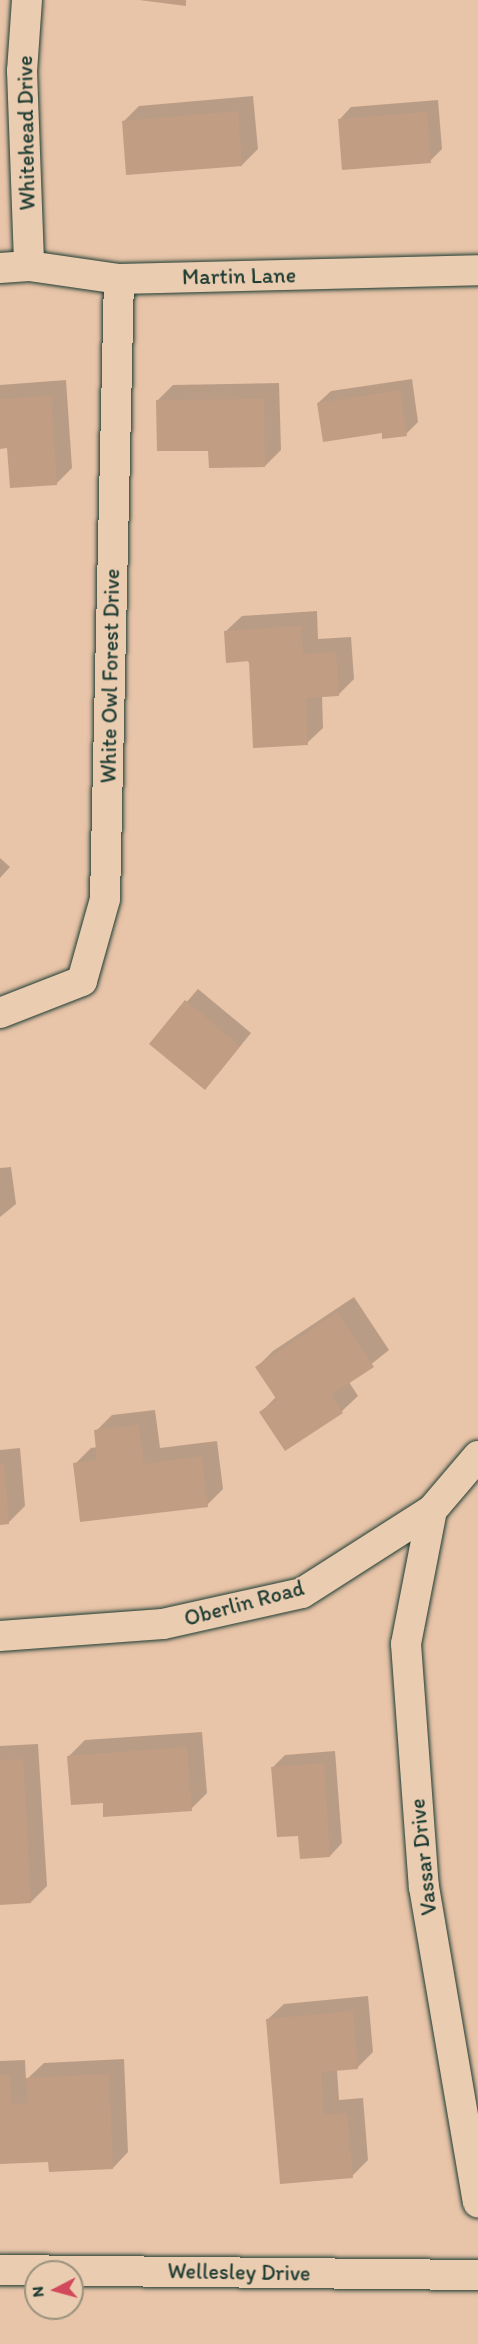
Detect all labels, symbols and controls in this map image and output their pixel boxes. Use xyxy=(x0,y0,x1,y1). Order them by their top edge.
street label: Whitehead Drive xyxy=(11,55,41,211)
street label: Martin Lane xyxy=(182,262,296,290)
street label: White Owl Forest Drive xyxy=(95,568,125,784)
street label: Oberlin Road xyxy=(181,1574,307,1632)
street label: Vassar Drive xyxy=(404,1797,442,1917)
street label: Wellesley Drive xyxy=(167,2258,311,2286)
north arrow xyxy=(24,2260,84,2320)
text: N xyxy=(28,2285,48,2298)

